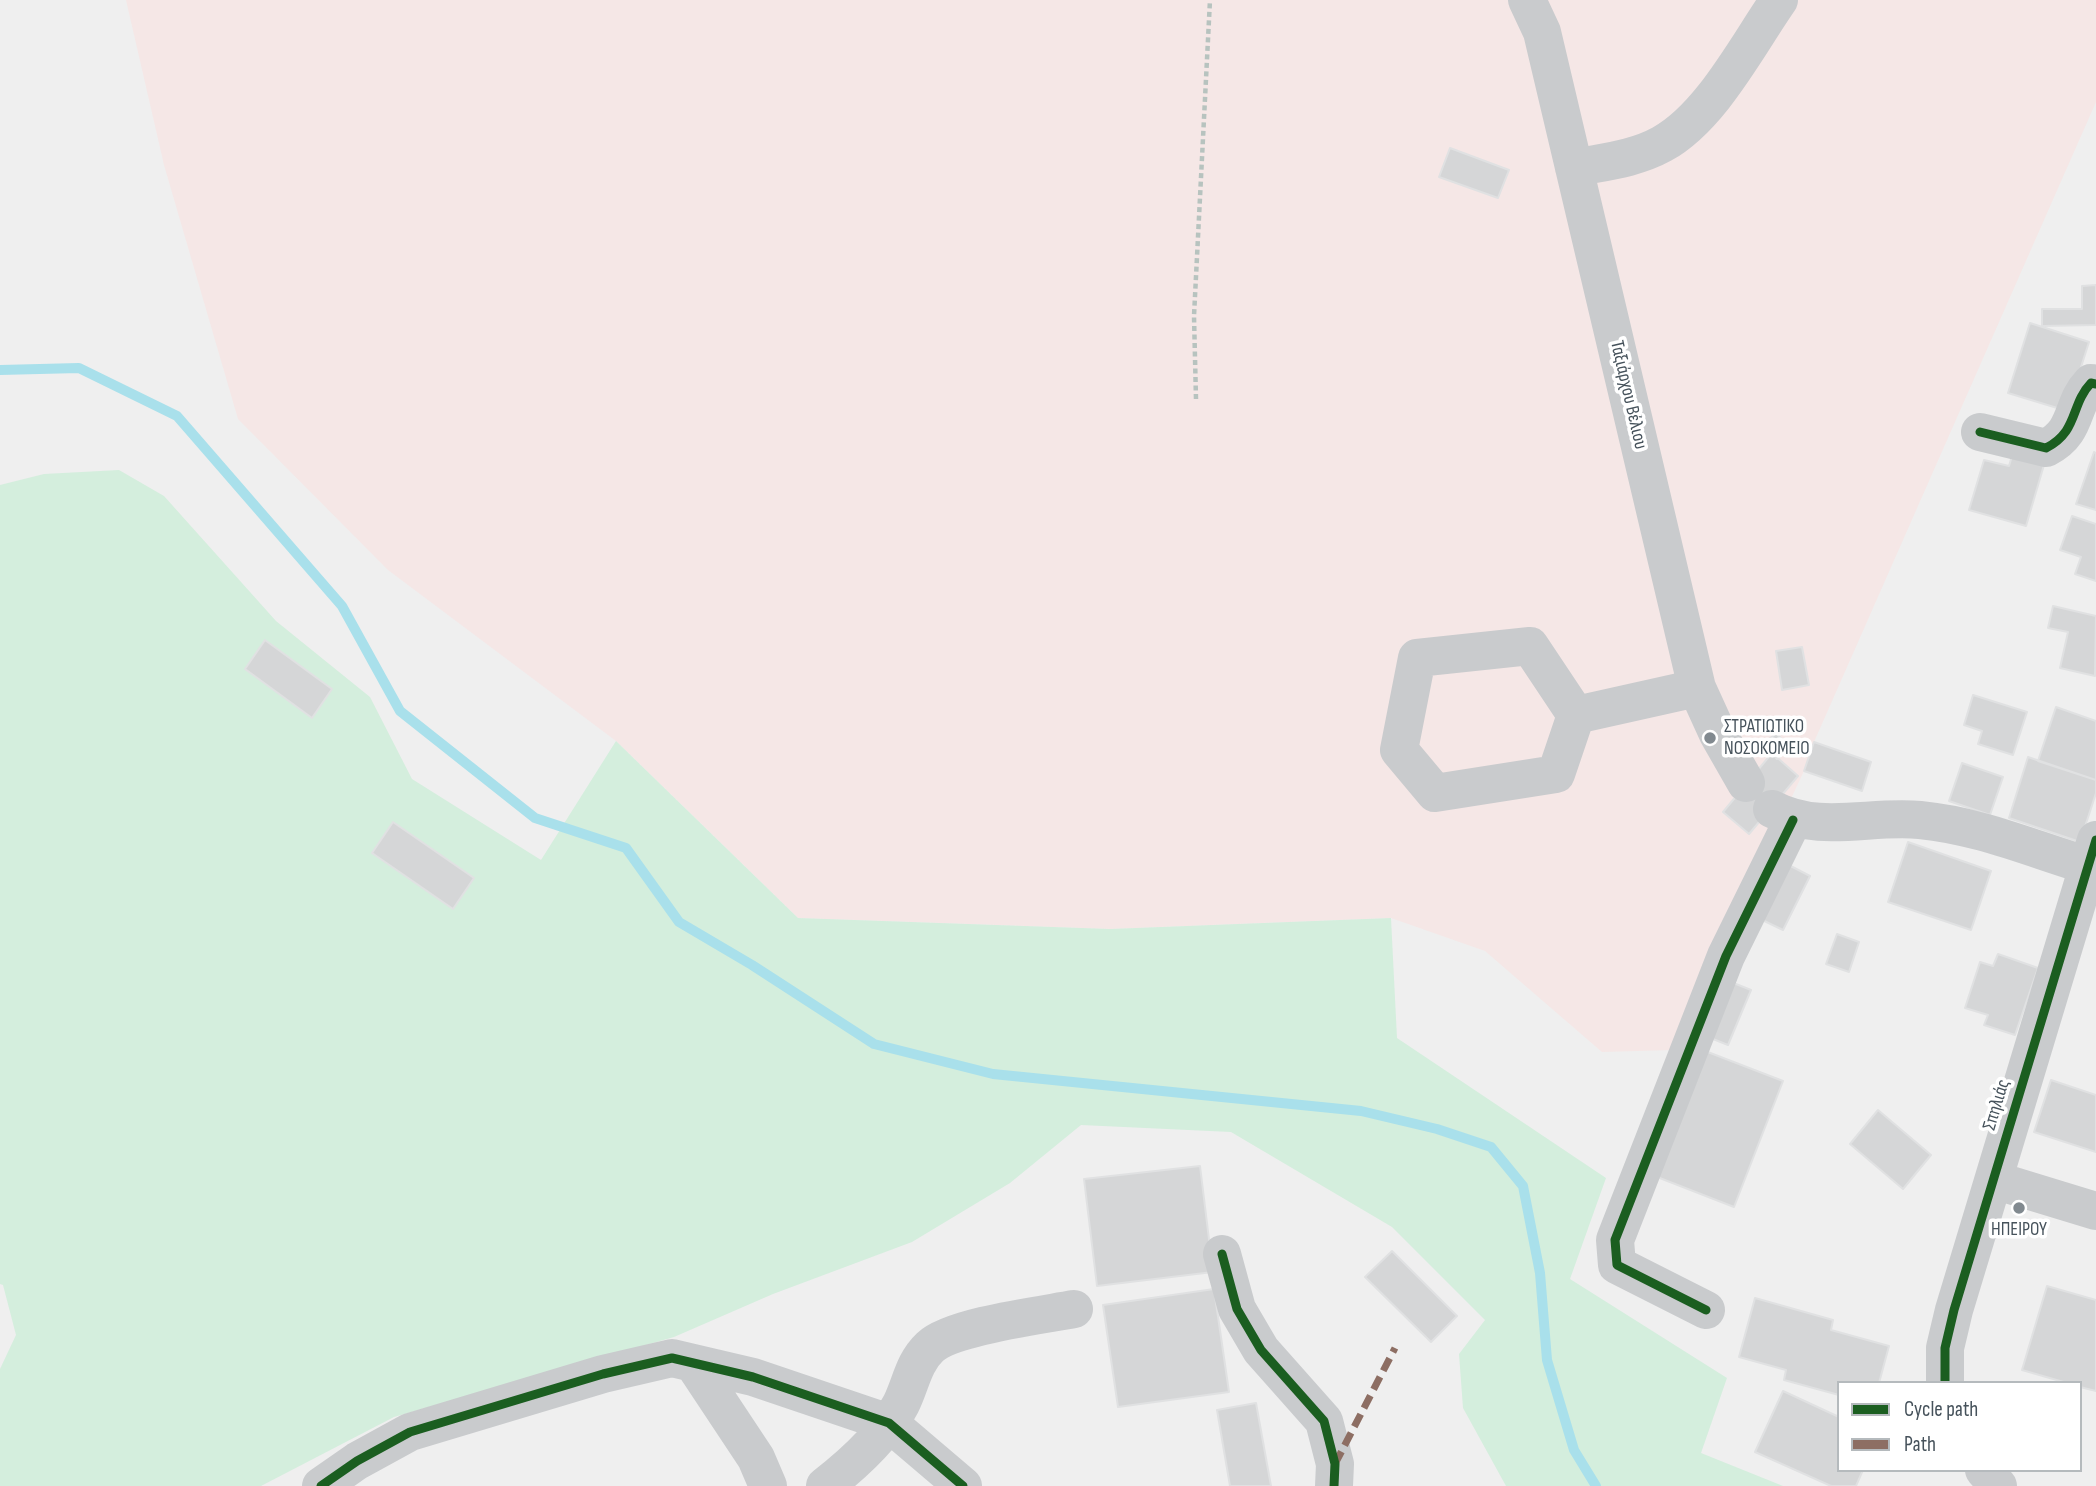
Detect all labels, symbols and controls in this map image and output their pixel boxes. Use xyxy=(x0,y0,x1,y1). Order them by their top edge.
street label: Ταξιάρχου Βέλιου xyxy=(1604,338,1652,452)
place label: ΣΤΡΑΤΙΩΤΙΚΟ ΝΟΣΟΚΟΜΕΙΟ xyxy=(1724,716,1810,760)
marker: ΣΤΡΑΤΙΩΤΙΚΟ ΝΟΣΟΚΟΜΕΙΟ xyxy=(1702,730,1718,746)
street label: Σπηλιάς xyxy=(1979,1077,2015,1133)
marker: ΗΠΕΙΡΟΥ xyxy=(2011,1200,2027,1216)
place label: ΗΠΕΙΡΟΥ xyxy=(1991,1219,2047,1241)
legend xyxy=(1837,1381,2082,1472)
text: Cycle path xyxy=(1904,1397,1978,1422)
text: Path xyxy=(1904,1432,1936,1457)

